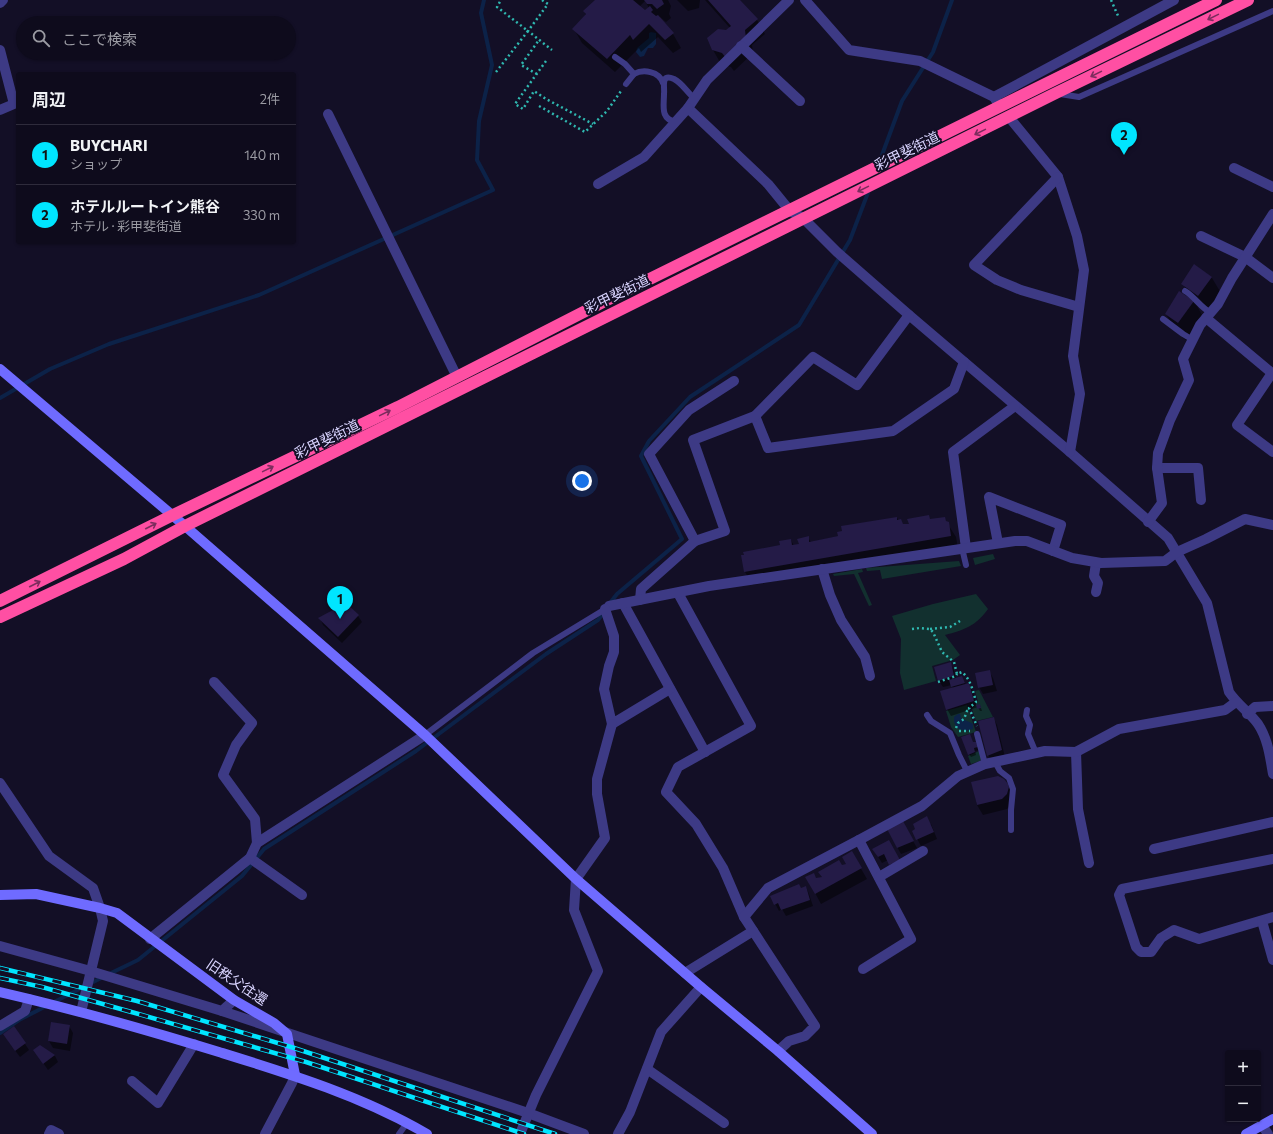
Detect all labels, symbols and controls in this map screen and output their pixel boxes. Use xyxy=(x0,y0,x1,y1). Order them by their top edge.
one-way arrow xyxy=(1207,14,1219,21)
search box xyxy=(16,16,296,60)
icon: search xyxy=(30,27,52,49)
text: ここで検索 xyxy=(62,30,137,48)
one-way arrow xyxy=(1090,71,1102,78)
text: 周辺 xyxy=(32,89,66,110)
text: 2件 xyxy=(260,91,280,107)
pin: 2 xyxy=(1111,122,1137,155)
street label: 彩甲斐街道 xyxy=(872,128,942,174)
one-way arrow xyxy=(974,129,986,136)
text: BUYCHARI xyxy=(70,136,148,154)
text: 1 xyxy=(42,147,48,163)
text: 140 m xyxy=(244,147,280,163)
text: ショップ xyxy=(70,156,122,172)
one-way arrow xyxy=(857,186,869,193)
text: ホテルルートイン熊谷 xyxy=(70,197,220,215)
text: 2 xyxy=(41,207,49,223)
text: 330 m xyxy=(243,207,280,223)
text: ホテル · 彩甲斐街道 xyxy=(70,218,182,234)
street label: 彩甲斐街道 xyxy=(582,271,652,317)
one-way arrow xyxy=(379,409,391,416)
street label: 彩甲斐街道 xyxy=(292,416,362,462)
one-way arrow xyxy=(262,465,274,472)
your location xyxy=(572,471,592,491)
one-way arrow xyxy=(145,522,157,529)
one-way arrow xyxy=(29,580,41,587)
pin: 1 xyxy=(327,586,353,619)
street label: 旧秩父往還 xyxy=(204,955,271,1008)
map controls xyxy=(1225,1050,1261,1122)
button: + xyxy=(1225,1050,1261,1086)
button: − xyxy=(1225,1086,1261,1122)

